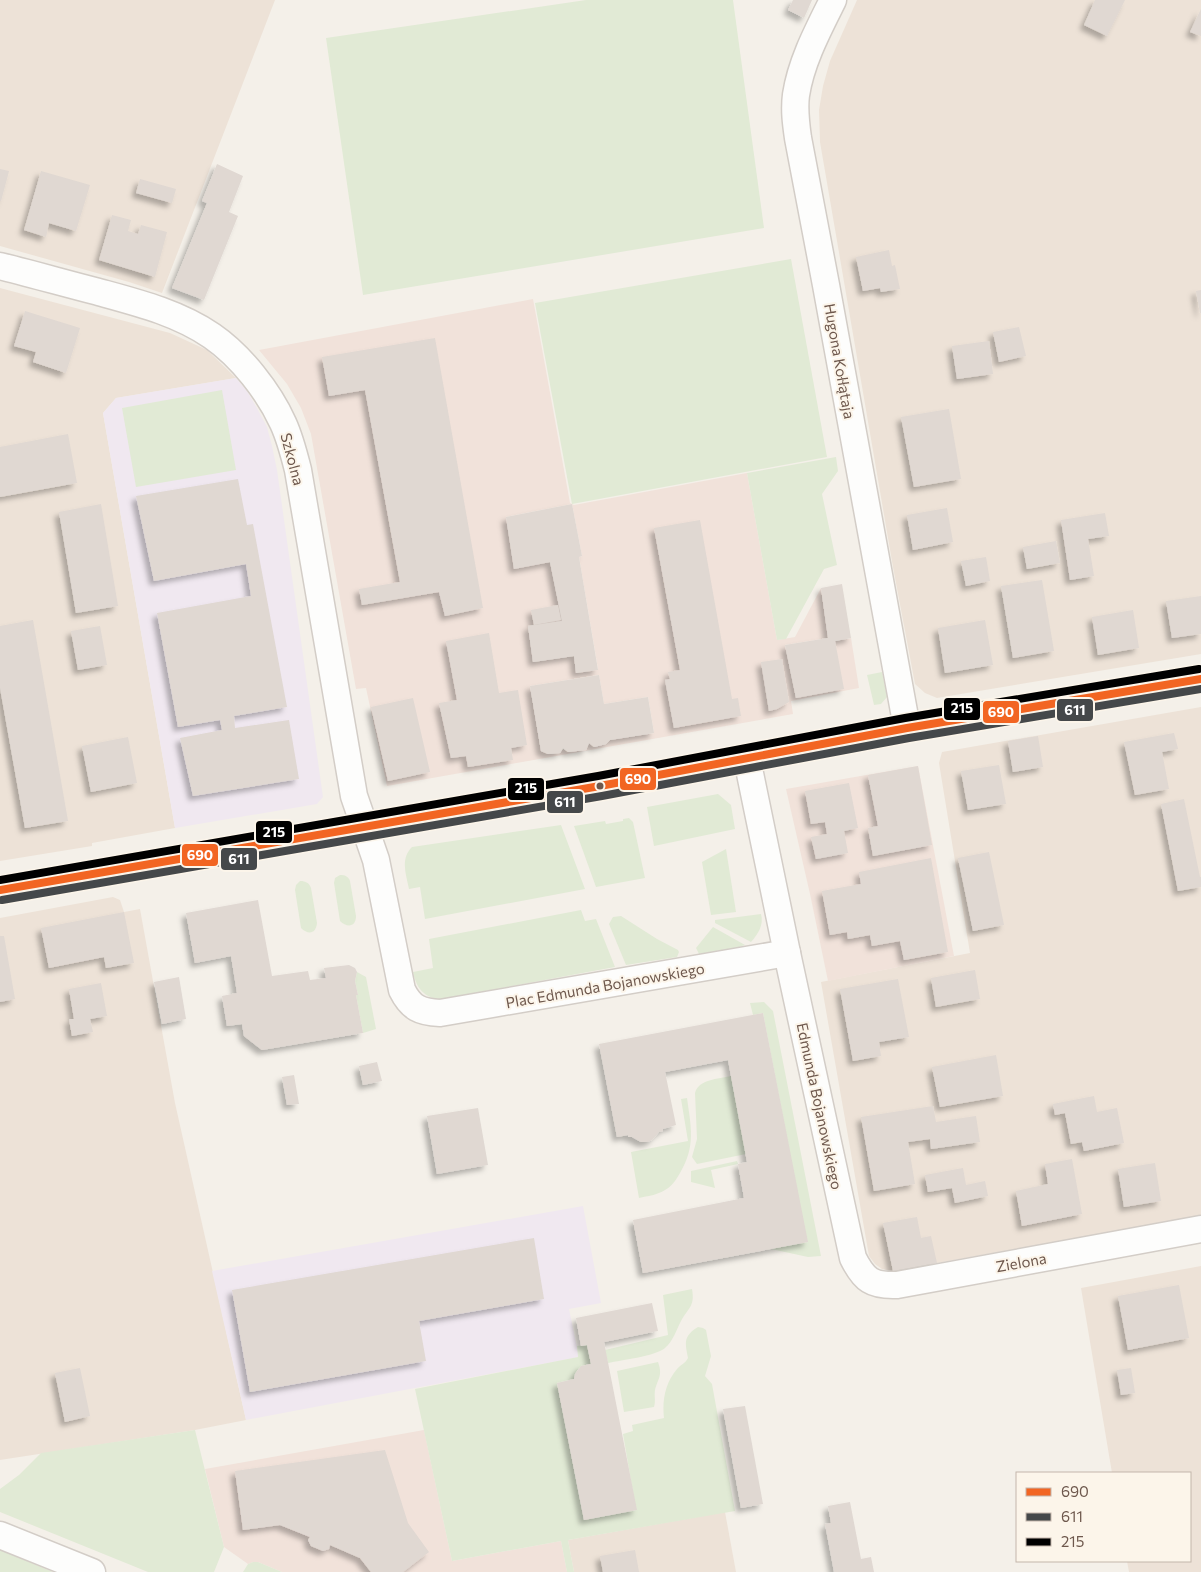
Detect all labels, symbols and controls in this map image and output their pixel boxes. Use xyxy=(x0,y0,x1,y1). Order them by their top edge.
street label: Hugona Kołłątaja xyxy=(821,302,859,420)
street label: Szkolna xyxy=(277,431,309,487)
line badge: 215 xyxy=(943,697,981,721)
line badge: 611 xyxy=(1056,698,1094,722)
text: 215 xyxy=(951,699,973,716)
line badge: 690 xyxy=(982,700,1020,724)
text: 611 xyxy=(1064,701,1086,718)
text: 690 xyxy=(988,703,1014,720)
line badge: 690 xyxy=(619,767,657,791)
text: 690 xyxy=(625,770,651,787)
line badge: 215 xyxy=(507,777,545,801)
text: 215 xyxy=(515,779,537,796)
unlabelled marker xyxy=(595,781,605,791)
line badge: 611 xyxy=(546,790,584,814)
text: 611 xyxy=(554,793,576,810)
line badge: 215 xyxy=(255,820,293,844)
text: 215 xyxy=(263,823,285,840)
line badge: 690 xyxy=(181,843,219,867)
text: 690 xyxy=(187,846,213,863)
line badge: 611 xyxy=(220,847,258,871)
text: 611 xyxy=(228,850,250,867)
street label: Plac Edmunda Bojanowskiego xyxy=(504,959,706,1011)
street label: Edmunda Bojanowskiego xyxy=(793,1021,847,1191)
street label: Zielona xyxy=(994,1249,1048,1275)
legend xyxy=(1016,1472,1191,1562)
text: 690 xyxy=(1061,1482,1089,1500)
text: 611 xyxy=(1061,1507,1083,1525)
text: 215 xyxy=(1061,1532,1084,1550)

